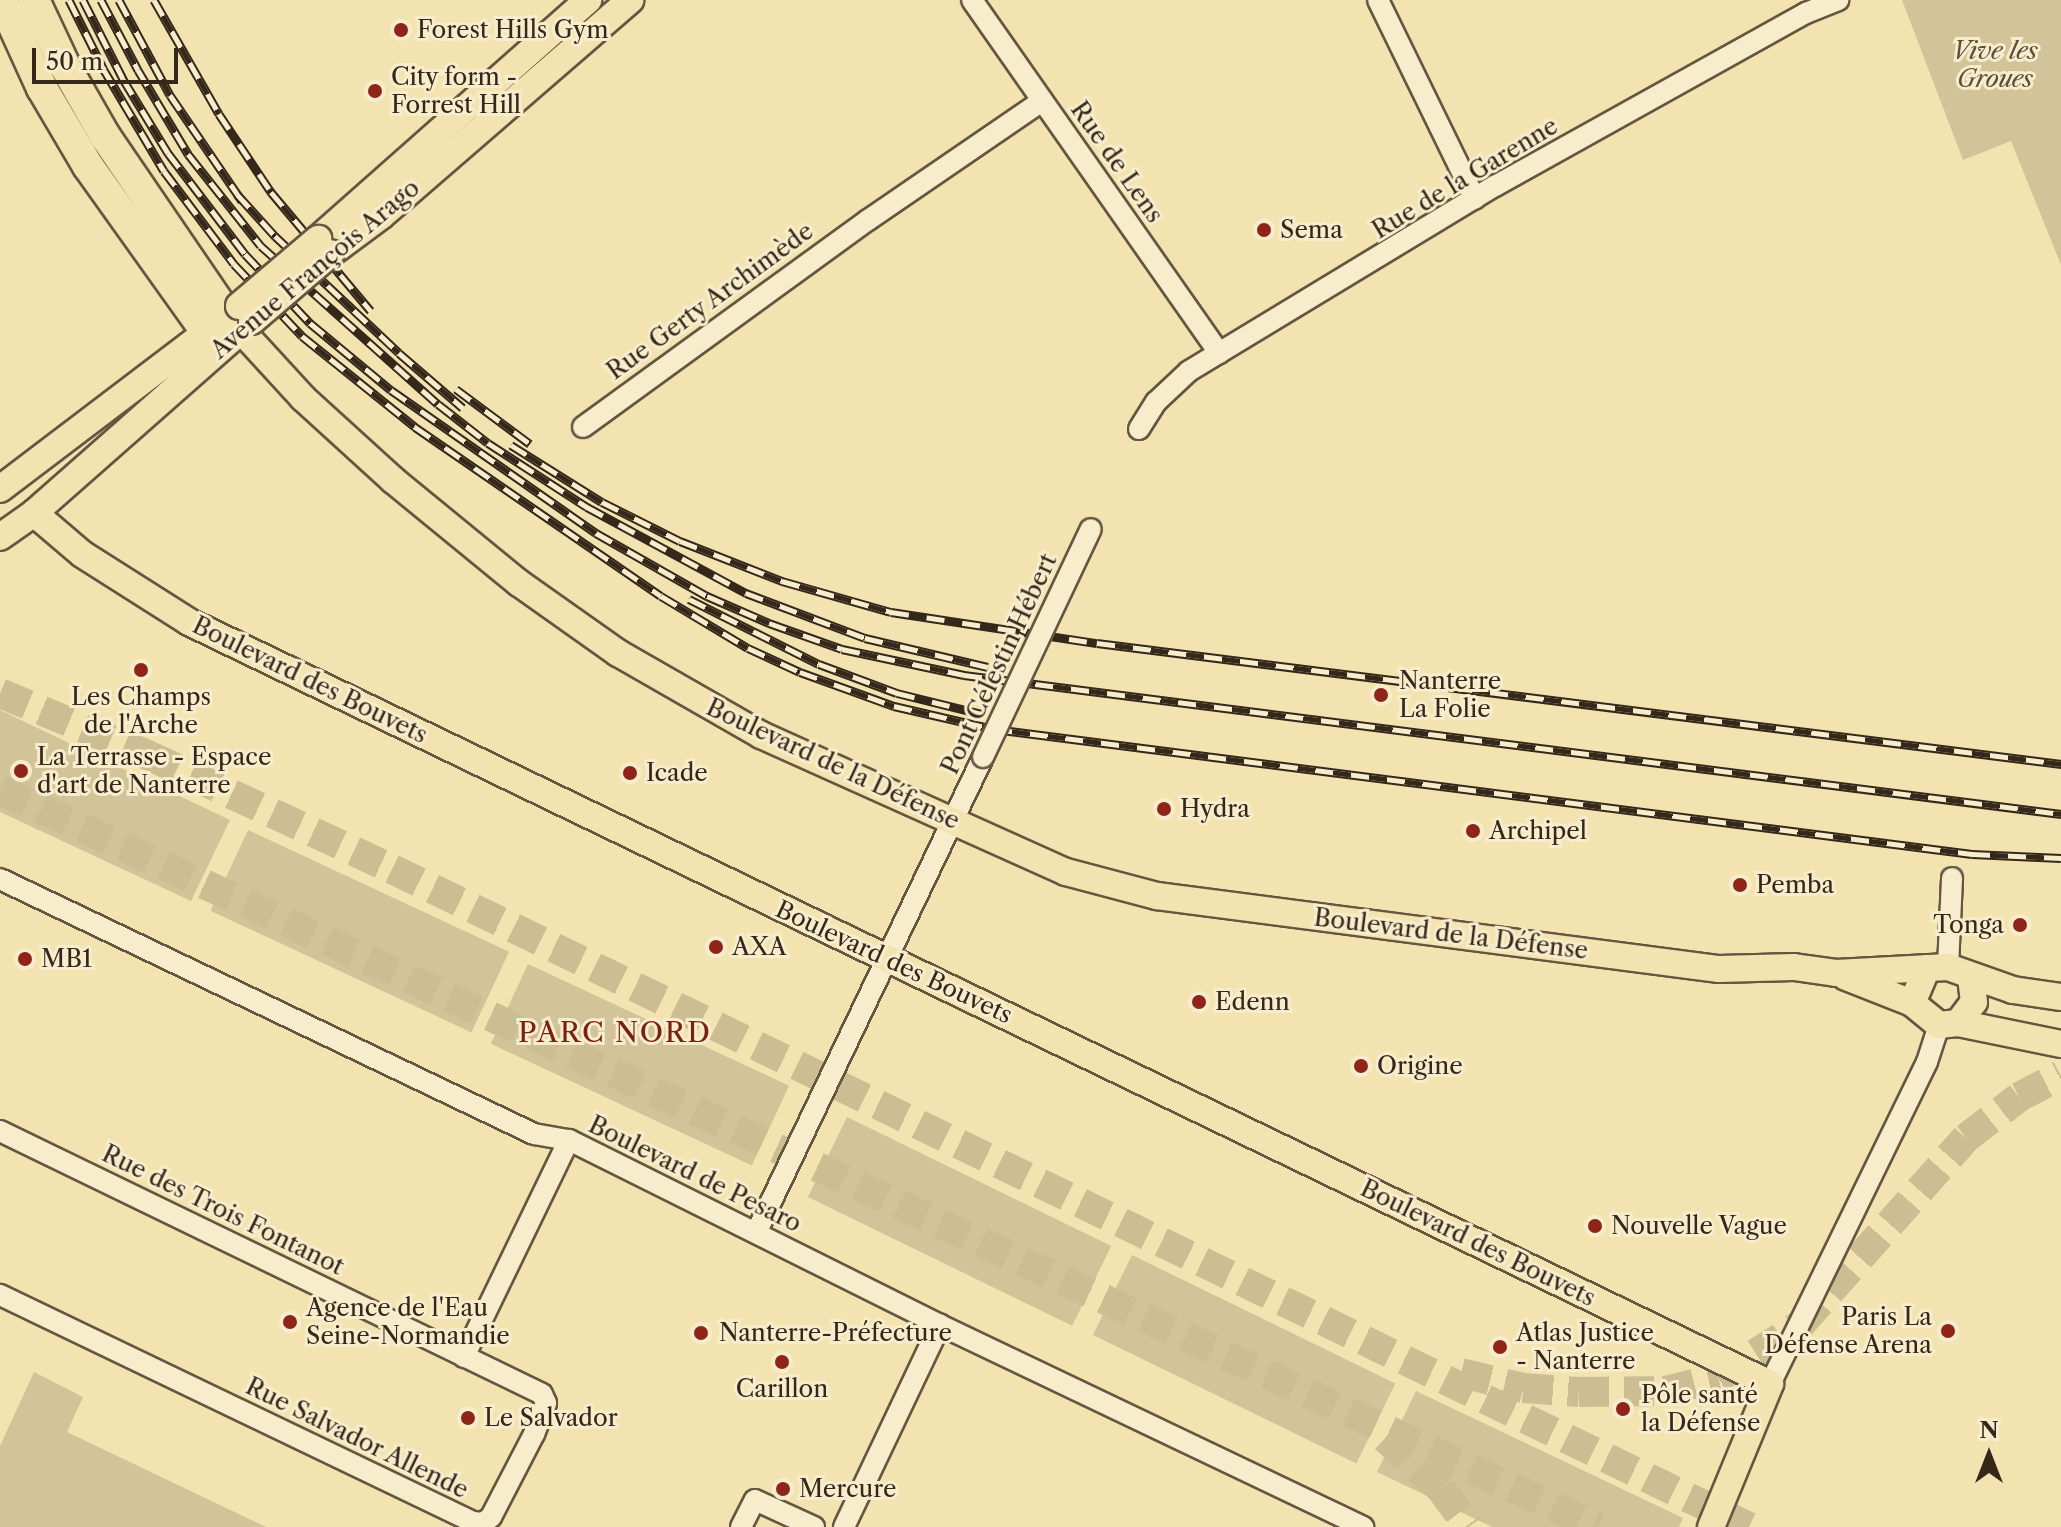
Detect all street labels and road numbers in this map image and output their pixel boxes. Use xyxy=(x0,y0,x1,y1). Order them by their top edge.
street label: Rue de Lens xyxy=(1065,96,1169,228)
street label: Rue de la Garenne xyxy=(1367,111,1563,245)
street label: Avenue François Arago xyxy=(205,173,425,365)
street label: Rue Gerty Archimède xyxy=(601,216,819,386)
street label: Pont Célestin Hébert xyxy=(935,549,1063,779)
street label: Boulevard des Bouvets xyxy=(188,611,432,749)
street label: Boulevard de la Défense xyxy=(702,693,964,835)
street label: Boulevard des Bouvets xyxy=(771,894,1017,1030)
street label: Boulevard de la Défense xyxy=(1312,903,1590,965)
street label: Boulevard de Pesaro xyxy=(584,1110,806,1238)
street label: Rue des Trois Fontanot xyxy=(97,1139,349,1281)
street label: Boulevard des Bouvets xyxy=(1356,1174,1600,1312)
street label: Rue Salvador Allende xyxy=(240,1371,474,1505)

